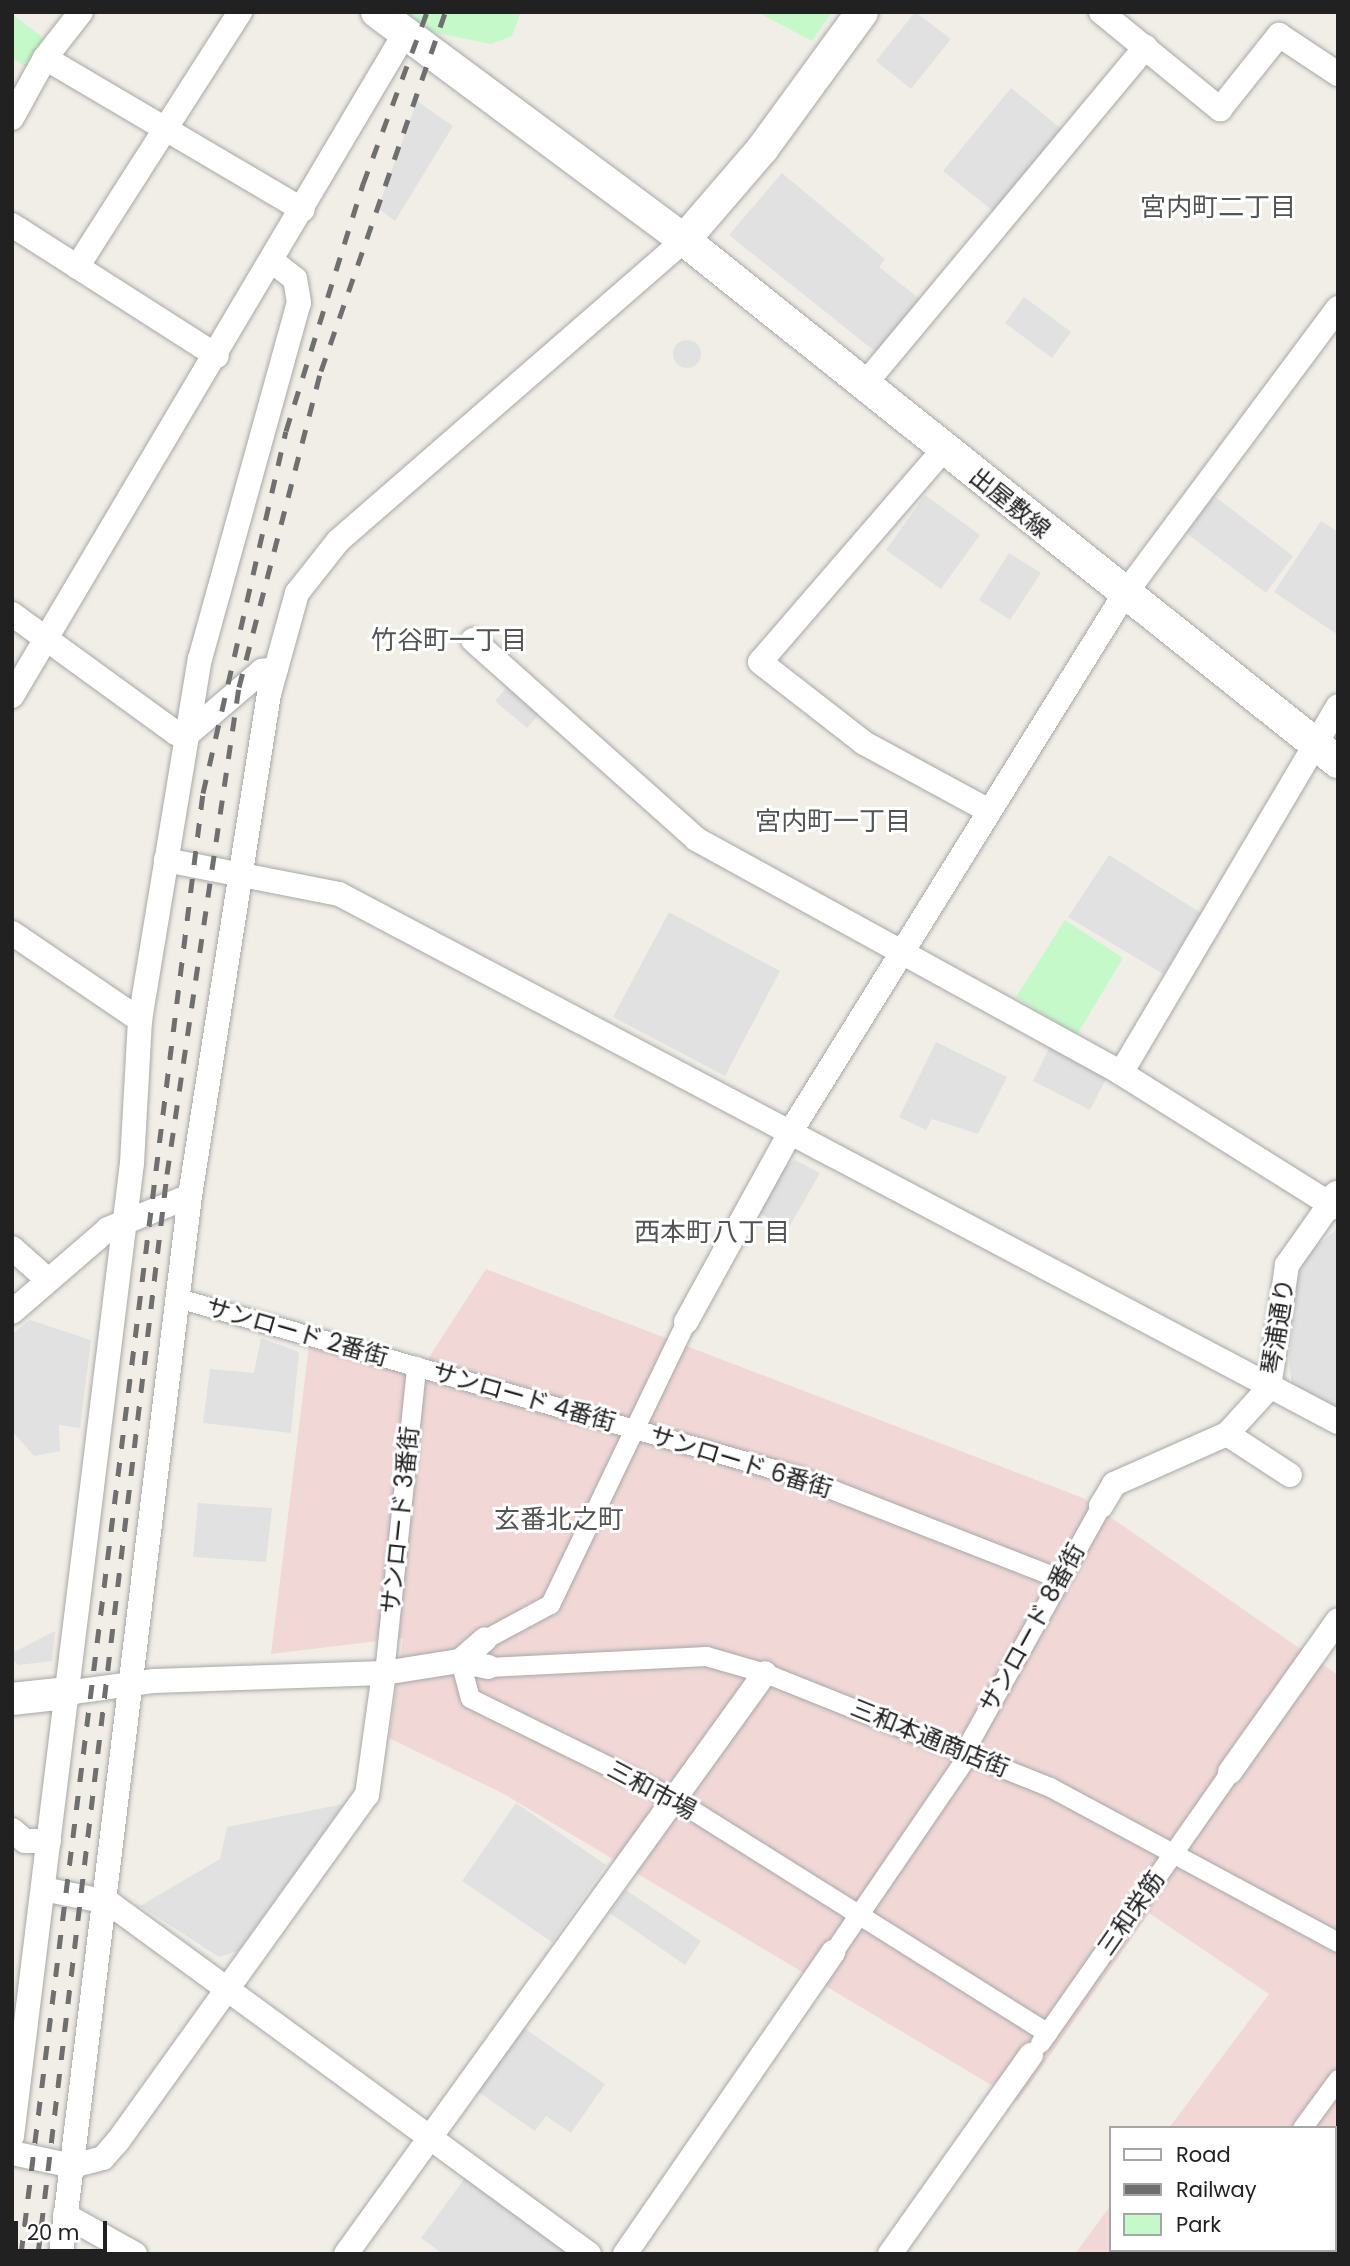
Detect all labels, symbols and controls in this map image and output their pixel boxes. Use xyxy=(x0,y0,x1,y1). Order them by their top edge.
district label: 宮内町二丁目 xyxy=(1140,192,1296,224)
street label: 出屋敷線 xyxy=(964,462,1056,544)
district label: 竹谷町一丁目 xyxy=(371,625,527,657)
district label: 宮内町一丁目 xyxy=(755,806,911,838)
district label: 西本町八丁目 xyxy=(634,1217,790,1249)
street label: 琴浦通り xyxy=(1256,1276,1300,1376)
street label: サンロード 2番街 xyxy=(203,1292,391,1372)
street label: サンロード 4番街 xyxy=(429,1357,619,1437)
street label: サンロード 6番街 xyxy=(646,1421,836,1503)
street label: サンロード 3番街 xyxy=(376,1425,424,1615)
district label: 玄番北之町 xyxy=(494,1504,624,1536)
street label: サンロード 8番街 xyxy=(973,1538,1091,1718)
street label: 三和本通商店街 xyxy=(847,1693,1013,1783)
street label: 三和市場 xyxy=(603,1755,701,1825)
street label: 三和栄筋 xyxy=(1092,1865,1170,1961)
legend xyxy=(1108,2126,1336,2252)
text: Road xyxy=(1176,2140,1231,2169)
text: Railway xyxy=(1176,2175,1257,2204)
scale bar xyxy=(18,2206,110,2250)
text: Park xyxy=(1176,2210,1221,2239)
text: 20 m xyxy=(27,2218,80,2247)

